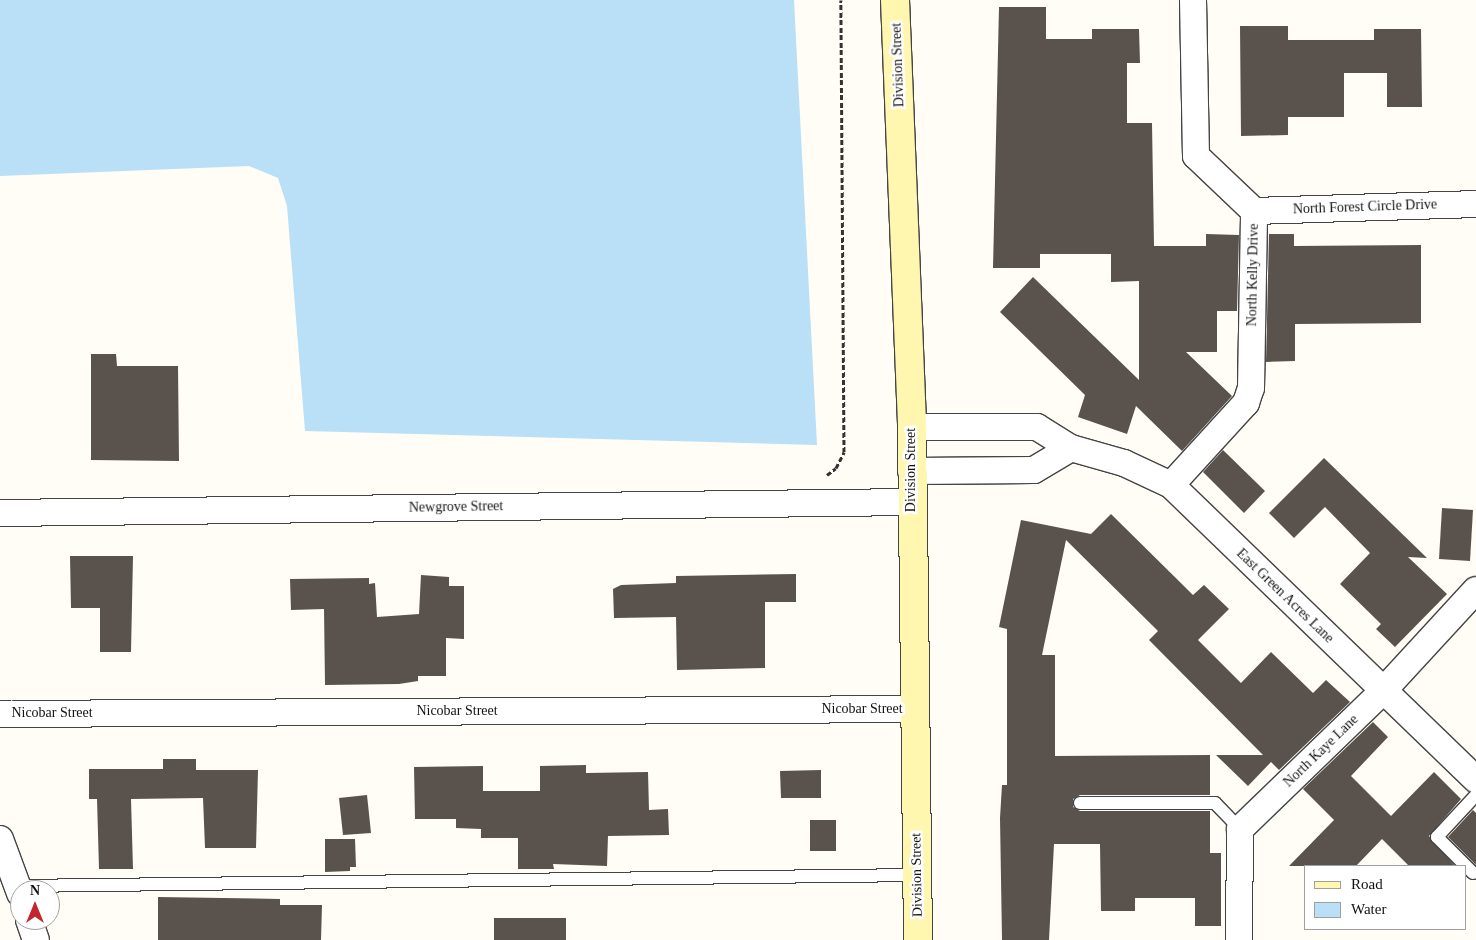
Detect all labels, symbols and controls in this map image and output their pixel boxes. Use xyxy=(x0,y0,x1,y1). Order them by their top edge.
street label: Division Street xyxy=(888,23,908,107)
street label: North Forest Circle Drive xyxy=(1293,196,1437,218)
street label: North Kelly Drive xyxy=(1244,224,1262,326)
street label: Division Street xyxy=(903,428,919,512)
street label: Newgrove Street xyxy=(409,498,503,516)
street label: East Green Acres Lane xyxy=(1233,545,1337,647)
street label: Nicobar Street xyxy=(821,701,903,717)
street label: Nicobar Street xyxy=(416,703,498,719)
street label: Nicobar Street xyxy=(11,705,93,721)
street label: North Kaye Lane xyxy=(1280,711,1362,791)
street label: Division Street xyxy=(908,833,926,917)
legend xyxy=(1304,865,1466,930)
text: Road xyxy=(1351,876,1383,892)
north arrow xyxy=(10,880,60,930)
text: N xyxy=(30,883,40,898)
text: Water xyxy=(1351,901,1386,917)

